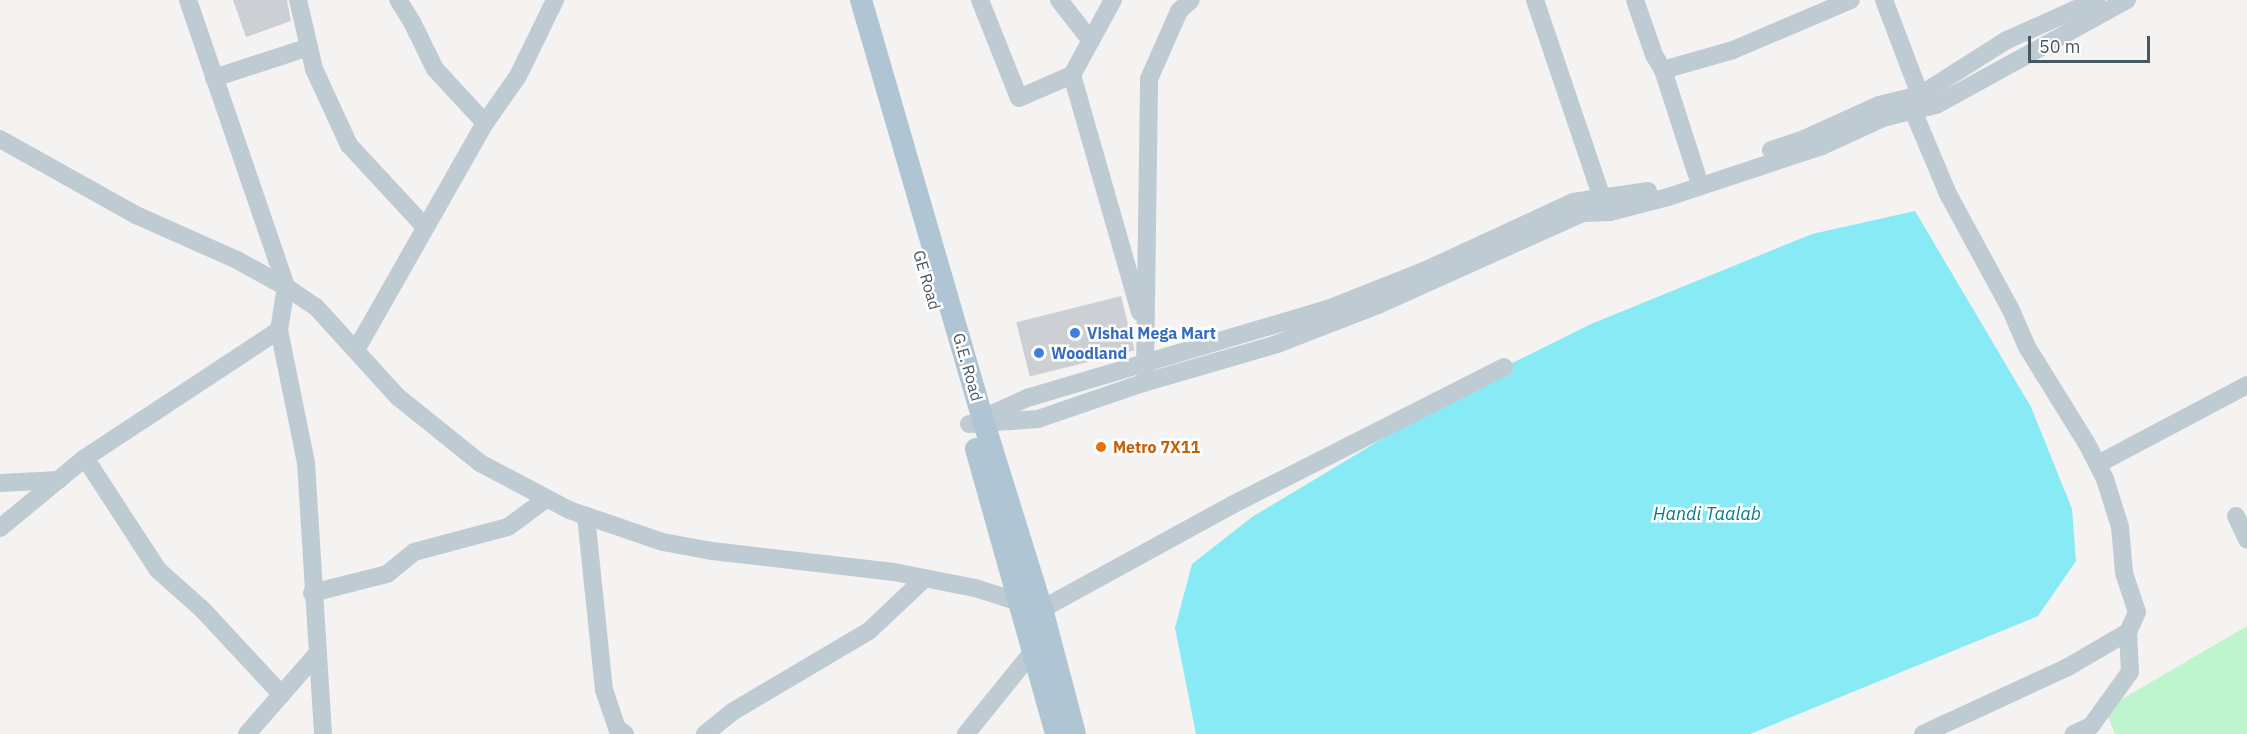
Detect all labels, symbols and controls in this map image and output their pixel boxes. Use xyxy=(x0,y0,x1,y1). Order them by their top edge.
scale bar xyxy=(2031,24,2152,62)
text: 50 m xyxy=(2039,35,2081,58)
street label: GE Road xyxy=(909,248,945,312)
place label: Vishal Mega Mart xyxy=(1087,323,1216,343)
marker: Vishal Mega Mart xyxy=(1068,326,1082,340)
street label: G.E. Road xyxy=(949,331,987,403)
place label: Woodland xyxy=(1051,343,1127,363)
marker: Woodland xyxy=(1032,346,1046,360)
place label: Metro 7X11 xyxy=(1113,437,1200,457)
marker: Metro 7X11 xyxy=(1094,440,1108,454)
water label: Handi Taalab xyxy=(1653,503,1761,525)

